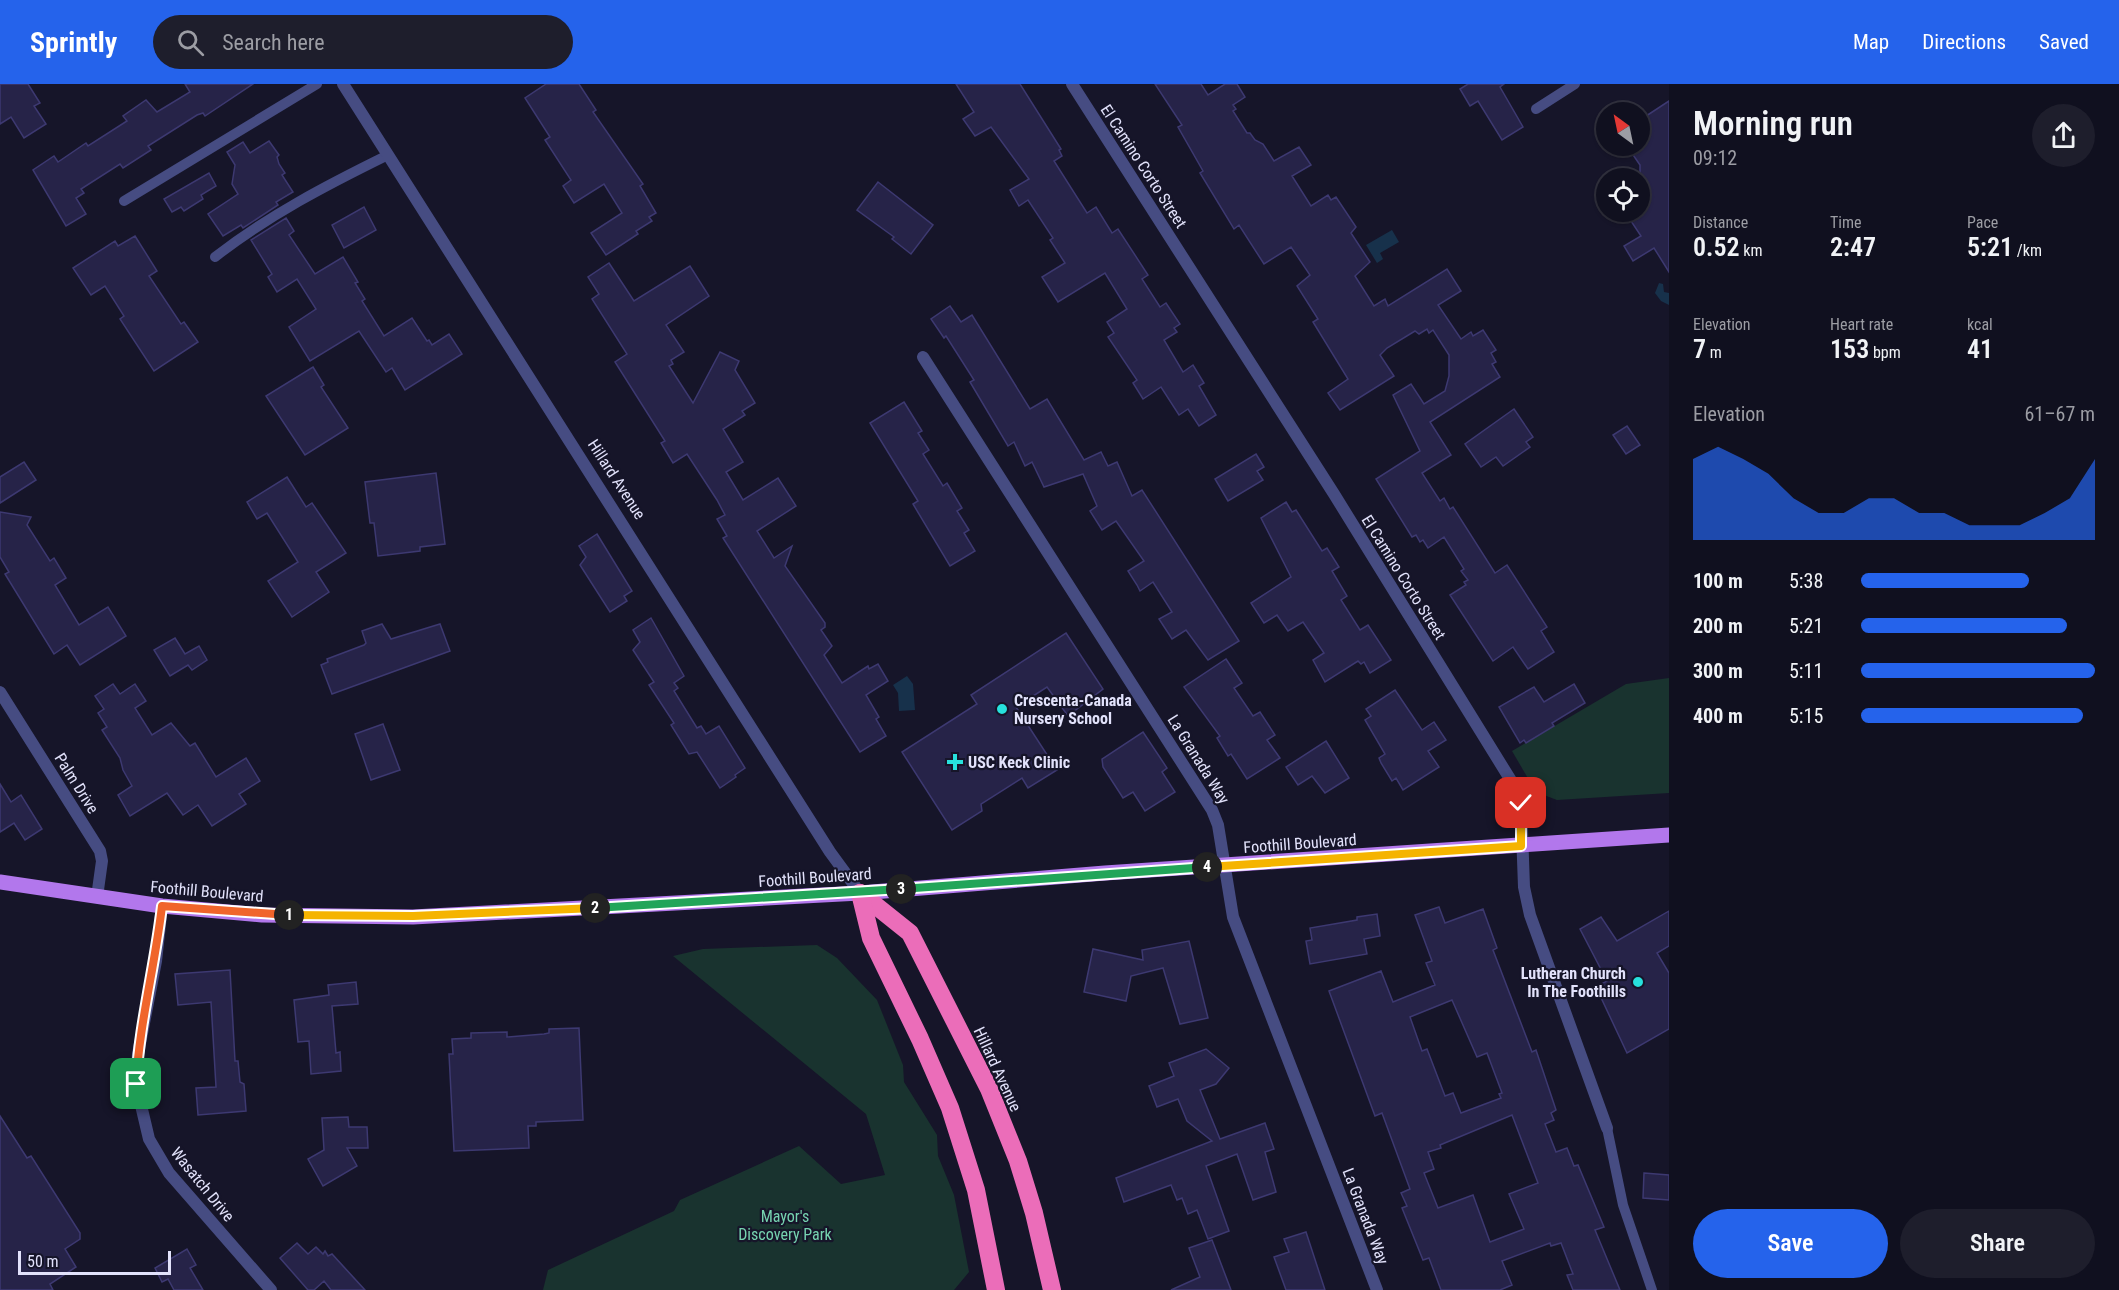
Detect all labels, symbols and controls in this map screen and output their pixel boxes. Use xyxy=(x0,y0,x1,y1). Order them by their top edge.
search box xyxy=(153,15,573,69)
text: Sprintly xyxy=(30,26,117,59)
icon: search xyxy=(174,26,207,59)
text: Search here xyxy=(222,30,325,55)
text: Map xyxy=(1853,30,1889,54)
text: Directions xyxy=(1922,30,2006,54)
text: Saved xyxy=(2039,30,2089,54)
street label: El Camino Corto Street xyxy=(1097,101,1191,232)
north arrow xyxy=(1596,102,1650,156)
map controls xyxy=(1596,102,1650,222)
text: Morning run xyxy=(1693,104,1853,143)
button: share xyxy=(2032,104,2095,167)
text: 09:12 xyxy=(1693,146,1737,170)
button: locate xyxy=(1596,168,1650,222)
text: Distance xyxy=(1693,213,1748,232)
text: Time xyxy=(1830,213,1862,232)
text: Pace xyxy=(1967,213,1998,232)
text: 0.52 xyxy=(1693,232,1740,262)
text: 2:47 xyxy=(1830,232,1876,262)
text: 5:21 xyxy=(1967,232,2013,262)
text: km xyxy=(1740,241,1763,260)
text: /km xyxy=(2013,241,2042,260)
text: Elevation xyxy=(1693,315,1751,334)
text: Heart rate xyxy=(1830,315,1893,334)
text: kcal xyxy=(1967,315,1993,334)
text: 7 xyxy=(1693,334,1706,364)
text: 153 xyxy=(1830,334,1869,364)
text: 41 xyxy=(1967,334,1993,364)
text: m xyxy=(1706,343,1722,362)
text: bpm xyxy=(1869,343,1901,362)
text: Elevation xyxy=(1693,402,1765,426)
text: 61–67 m xyxy=(2024,402,2095,426)
street label: Hillard Avenue xyxy=(584,436,649,523)
street label: El Camino Corto Street xyxy=(1358,511,1450,643)
text: 100 m xyxy=(1693,569,1743,593)
text: 5:38 xyxy=(1789,569,1823,593)
text: 200 m xyxy=(1693,614,1743,638)
text: 5:21 xyxy=(1789,614,1823,638)
text: 300 m xyxy=(1693,659,1743,683)
text: 5:11 xyxy=(1789,659,1823,683)
place label: Crescenta-Canada Nursery School xyxy=(1014,691,1132,728)
marker: Crescenta-Canada Nursery School xyxy=(995,702,1009,716)
text: 400 m xyxy=(1693,704,1743,728)
text: 5:15 xyxy=(1789,704,1823,728)
street label: La Granada Way xyxy=(1164,711,1234,808)
street label: Palm Drive xyxy=(51,749,103,817)
marker: USC Keck Clinic xyxy=(946,753,964,771)
place label: USC Keck Clinic xyxy=(968,753,1070,772)
pin xyxy=(1495,777,1546,828)
icon: check xyxy=(1504,786,1537,819)
street label: Foothill Boulevard xyxy=(1243,830,1357,857)
pin: 4 xyxy=(1192,852,1222,882)
text: 4 xyxy=(1203,857,1211,876)
street label: Foothill Boulevard xyxy=(758,864,872,891)
pin: 3 xyxy=(886,874,916,904)
street label: Foothill Boulevard xyxy=(150,877,264,906)
text: 3 xyxy=(897,879,905,898)
pin: 2 xyxy=(580,893,610,923)
text: 2 xyxy=(591,898,599,917)
pin: 1 xyxy=(274,900,304,930)
text: 1 xyxy=(285,905,293,924)
place label: Lutheran Church In The Foothills xyxy=(1521,964,1626,1001)
marker: Lutheran Church In The Foothills xyxy=(1631,975,1645,989)
street label: Hillard Avenue xyxy=(970,1024,1025,1114)
pin xyxy=(110,1058,161,1109)
icon: arrive xyxy=(119,1067,152,1100)
street label: Wasatch Drive xyxy=(167,1143,238,1225)
street label: La Granada Way xyxy=(1338,1165,1393,1267)
park label: Mayor's Discovery Park xyxy=(738,1207,833,1244)
button: Save xyxy=(1693,1209,1888,1278)
button: Share xyxy=(1900,1209,2095,1278)
scale bar xyxy=(18,1248,171,1276)
text: 50 m xyxy=(27,1252,59,1271)

